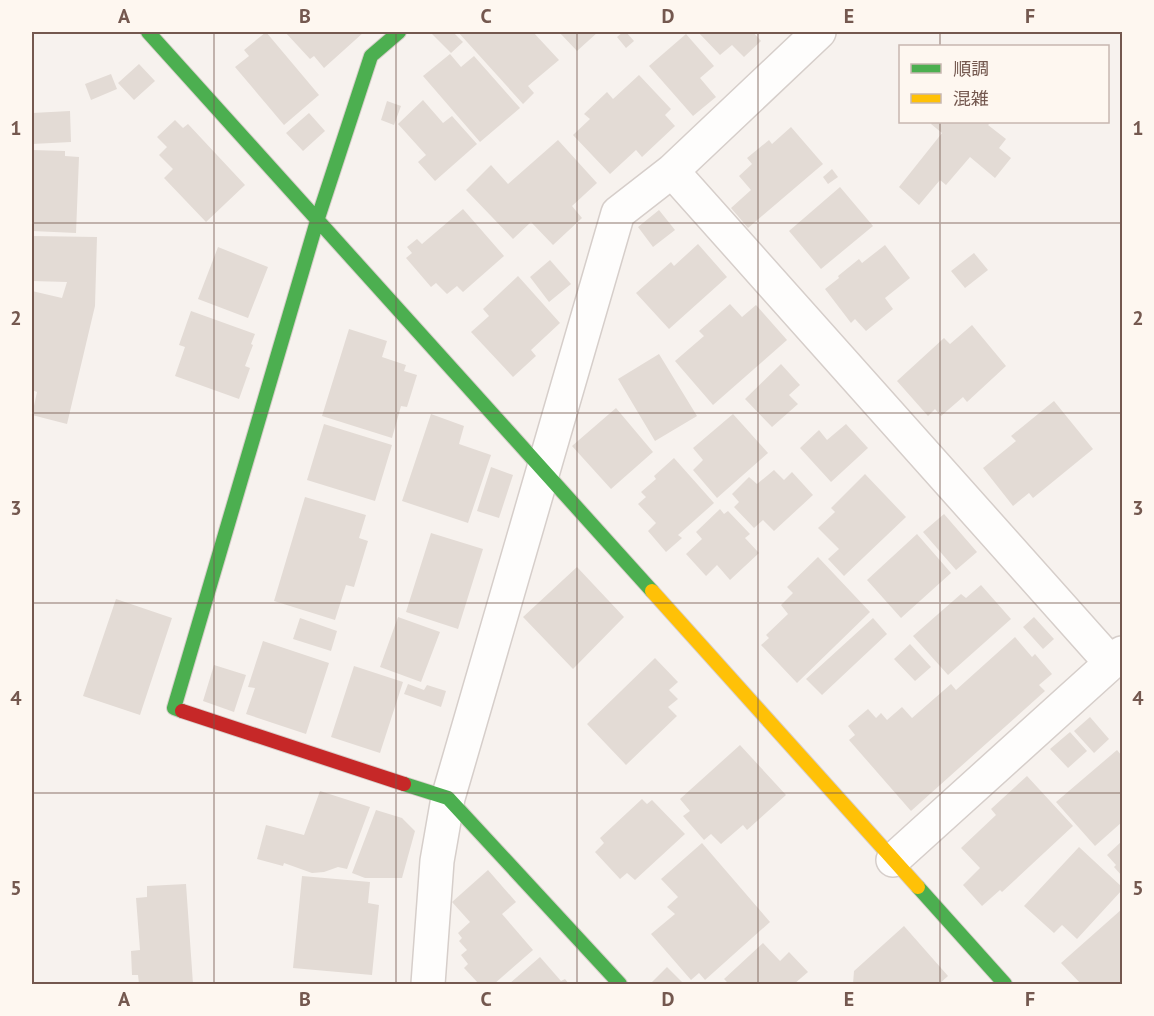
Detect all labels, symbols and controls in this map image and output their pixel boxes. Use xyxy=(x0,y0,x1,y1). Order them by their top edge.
text: A xyxy=(118,3,131,29)
text: B xyxy=(299,3,311,29)
text: C xyxy=(480,3,492,29)
text: D xyxy=(662,3,675,29)
text: E xyxy=(844,3,854,29)
text: F xyxy=(1025,3,1035,29)
legend xyxy=(899,45,1109,123)
text: 順調 xyxy=(953,57,989,80)
text: 混雑 xyxy=(953,87,989,110)
text: 1 xyxy=(10,115,22,141)
text: 1 xyxy=(1132,115,1144,141)
text: 2 xyxy=(10,305,22,331)
text: 2 xyxy=(1132,305,1144,331)
text: 3 xyxy=(10,495,22,521)
text: 3 xyxy=(1132,495,1144,521)
text: 4 xyxy=(10,685,22,711)
text: 4 xyxy=(1132,685,1144,711)
text: 5 xyxy=(10,875,22,901)
text: 5 xyxy=(1132,875,1144,901)
text: A xyxy=(118,986,131,1012)
text: B xyxy=(299,986,311,1012)
text: C xyxy=(480,986,492,1012)
text: D xyxy=(662,986,675,1012)
text: E xyxy=(844,986,854,1012)
text: F xyxy=(1025,986,1035,1012)

